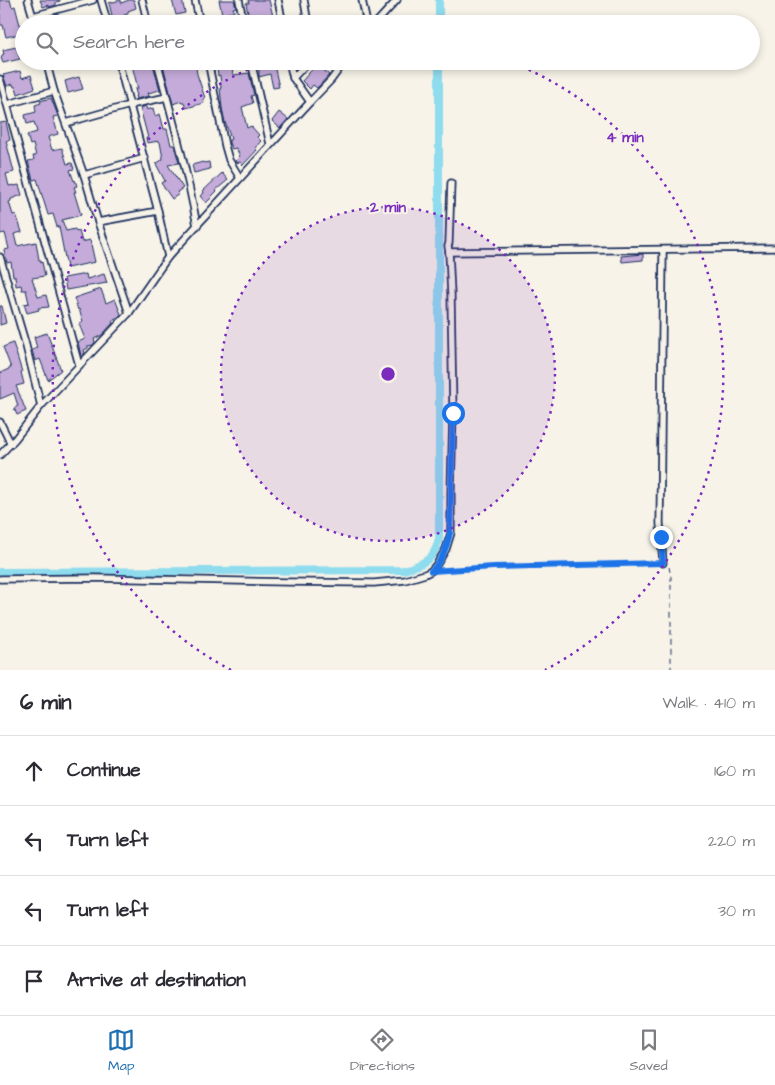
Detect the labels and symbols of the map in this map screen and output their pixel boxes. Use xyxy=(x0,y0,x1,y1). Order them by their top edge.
text: 4 min xyxy=(606,127,644,148)
text: 2 min xyxy=(369,197,407,218)
centre of rings xyxy=(379,365,397,383)
route start xyxy=(442,402,465,425)
route end xyxy=(650,526,673,549)

